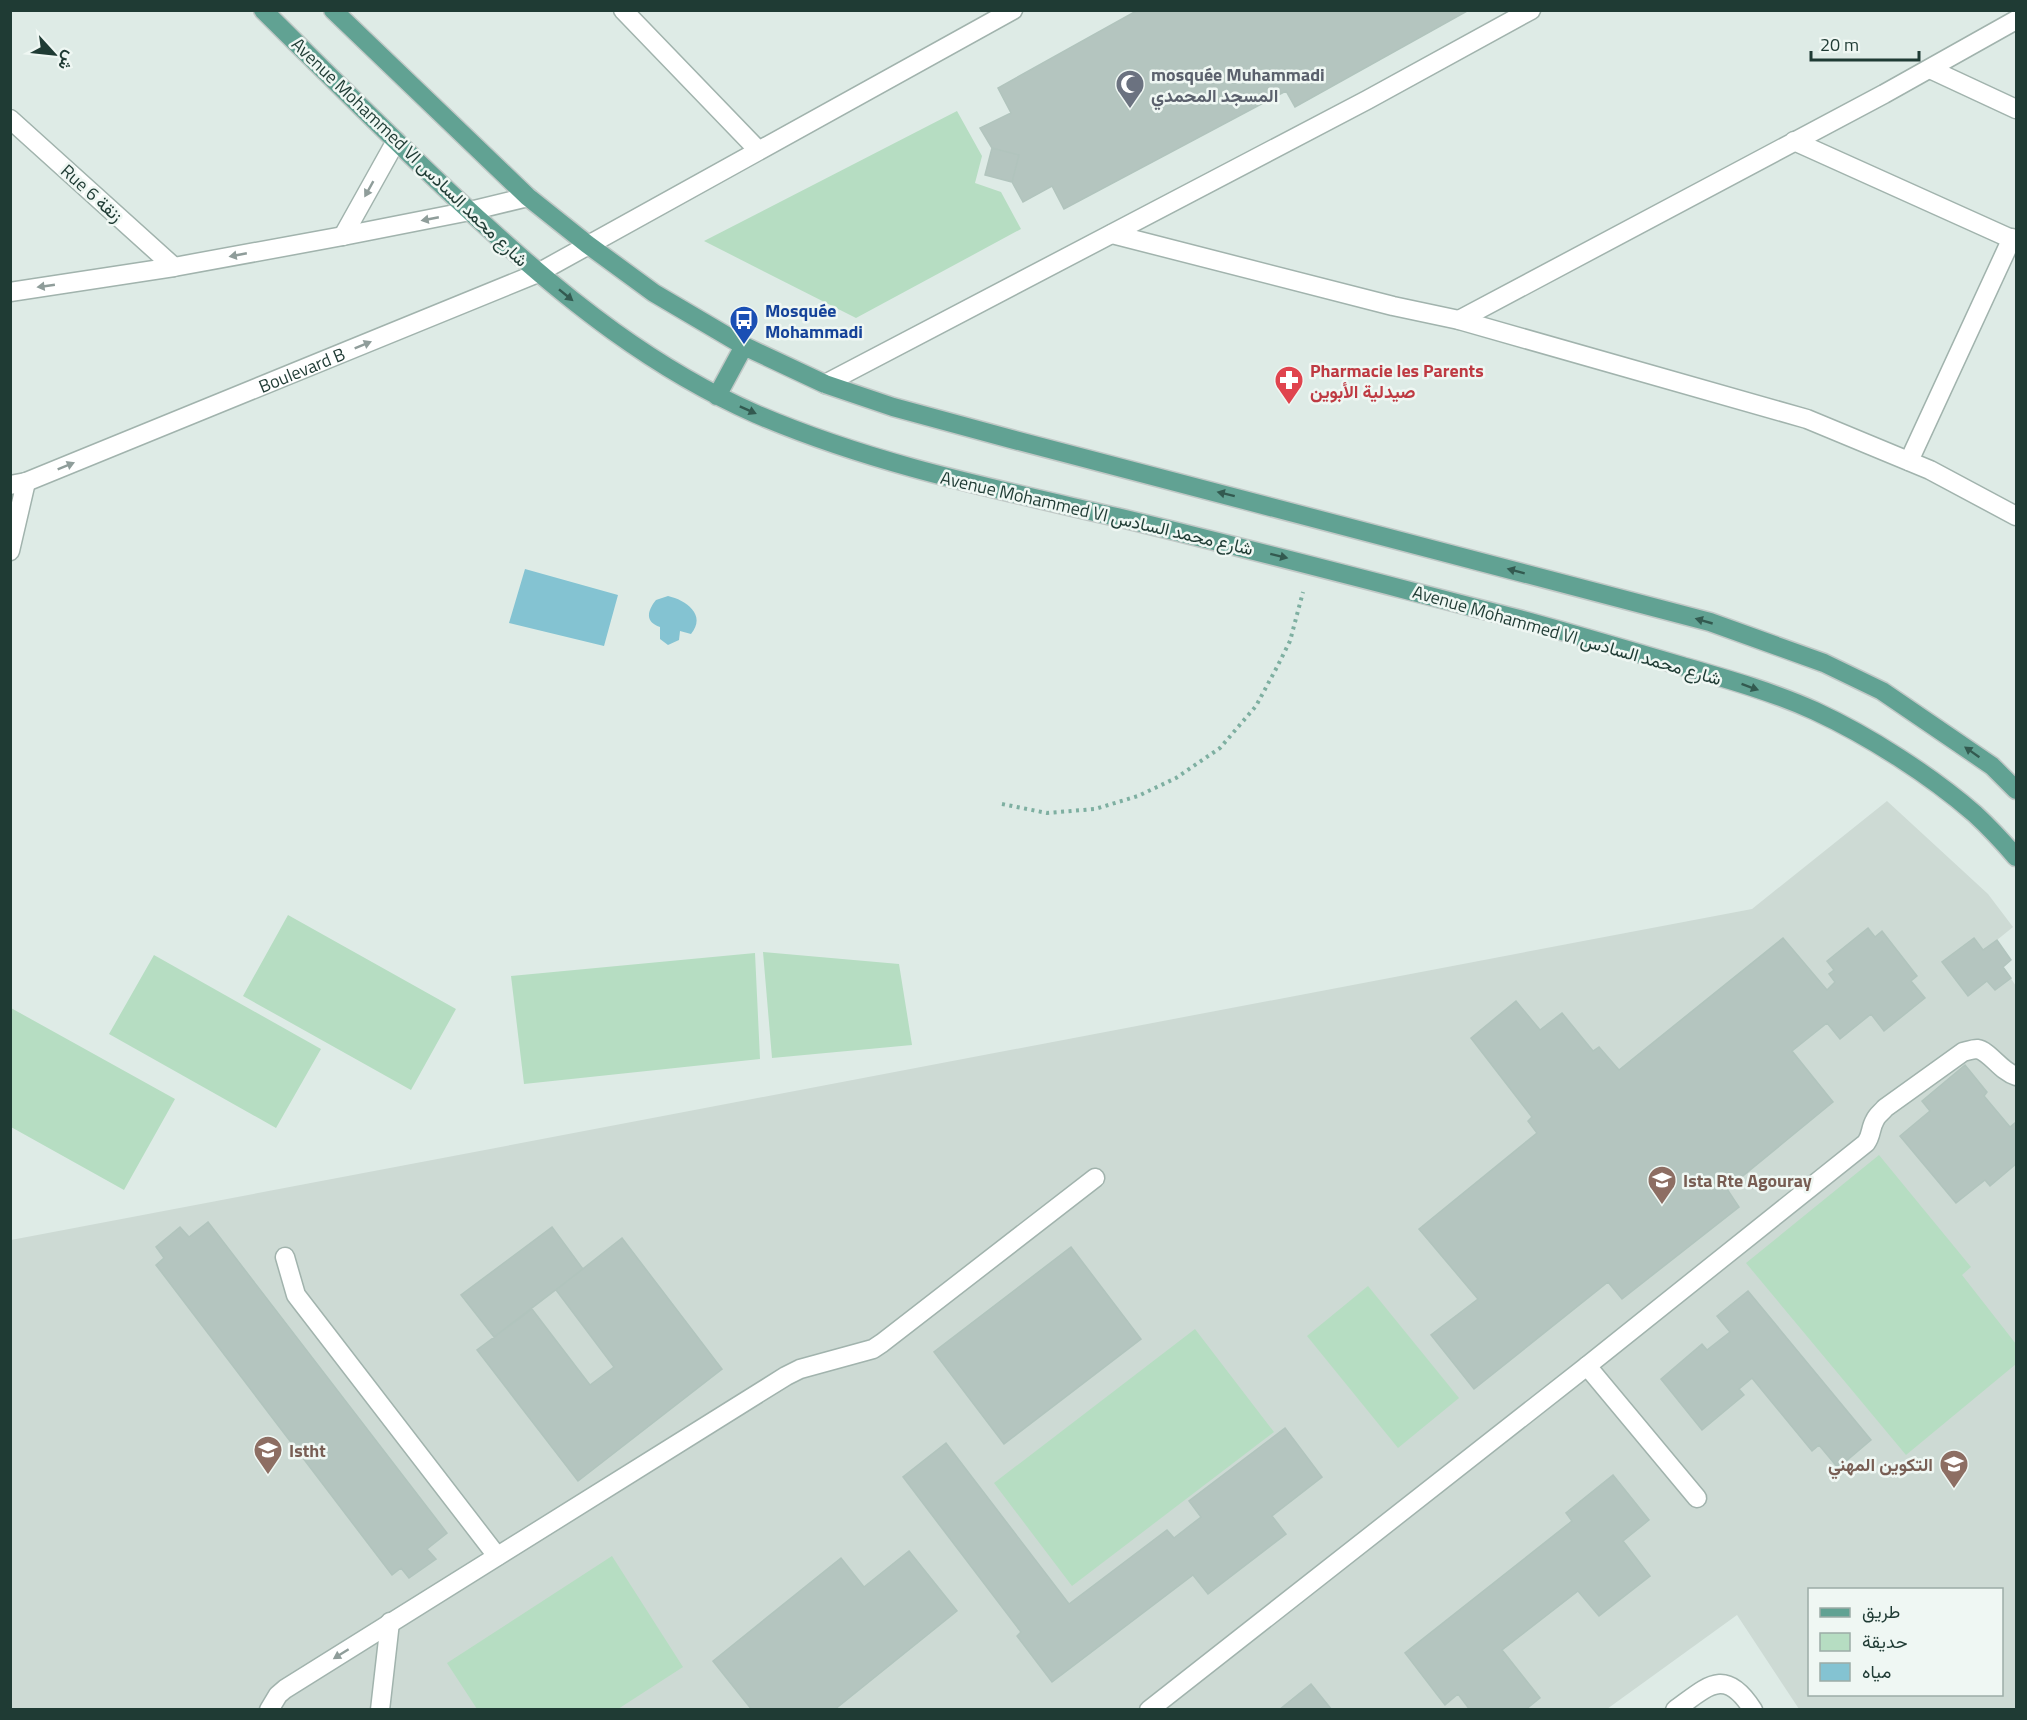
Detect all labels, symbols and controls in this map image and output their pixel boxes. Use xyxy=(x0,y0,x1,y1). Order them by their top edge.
north arrow xyxy=(24,24,84,84)
scale bar xyxy=(1811,24,1919,62)
street label: Avenue Mohammed VI شارع محمد السادس xyxy=(286,31,534,273)
text: 20 m xyxy=(1820,31,1859,58)
text: ش xyxy=(52,47,82,75)
place label: mosquée Muhammadi المسجد المحمدي xyxy=(1151,61,1325,111)
mosque icon: mosquée Muhammadi المسجد المحمدي xyxy=(1114,68,1146,110)
street label: Rue 6 زنقة xyxy=(55,158,129,228)
one-way arrow xyxy=(365,180,375,197)
one-way arrow xyxy=(420,215,439,224)
one-way arrow xyxy=(228,251,247,260)
one-way arrow xyxy=(36,282,55,291)
one-way arrow xyxy=(558,289,573,301)
place label: Mosquée Mohammadi xyxy=(765,297,863,345)
bus stop icon: Mosquée Mohammadi xyxy=(728,304,760,346)
street label: Boulevard B xyxy=(254,340,349,399)
one-way arrow xyxy=(354,340,372,349)
place label: Pharmacie les Parents صيدلية الأبوين xyxy=(1310,357,1484,405)
pharmacy icon: Pharmacie les Parents صيدلية الأبوين xyxy=(1273,364,1305,406)
one-way arrow xyxy=(739,405,757,415)
one-way arrow xyxy=(57,461,75,471)
street label: Avenue Mohammed VI شارع محمد السادس xyxy=(938,464,1256,562)
one-way arrow xyxy=(1216,489,1235,499)
one-way arrow xyxy=(1270,552,1288,562)
one-way arrow xyxy=(1507,565,1525,575)
street label: Avenue Mohammed VI شارع محمد السادس xyxy=(1409,578,1725,692)
one-way arrow xyxy=(1695,616,1713,625)
one-way arrow xyxy=(1741,683,1759,693)
one-way arrow xyxy=(1964,746,1980,758)
school or university icon: Ista Rte Agouray xyxy=(1646,1164,1678,1206)
place label: Ista Rte Agouray xyxy=(1683,1167,1812,1194)
school or university icon: Istht xyxy=(252,1434,284,1476)
place label: Istht xyxy=(289,1437,326,1464)
school or university icon: التكوين المهني xyxy=(1938,1448,1970,1490)
place label: التكوين المهني xyxy=(1828,1451,1933,1480)
legend xyxy=(1808,1588,2003,1696)
text: طريق xyxy=(1862,1598,1900,1625)
text: حديقة xyxy=(1862,1628,1908,1655)
one-way arrow xyxy=(332,1648,349,1659)
text: مياه xyxy=(1862,1658,1891,1685)

